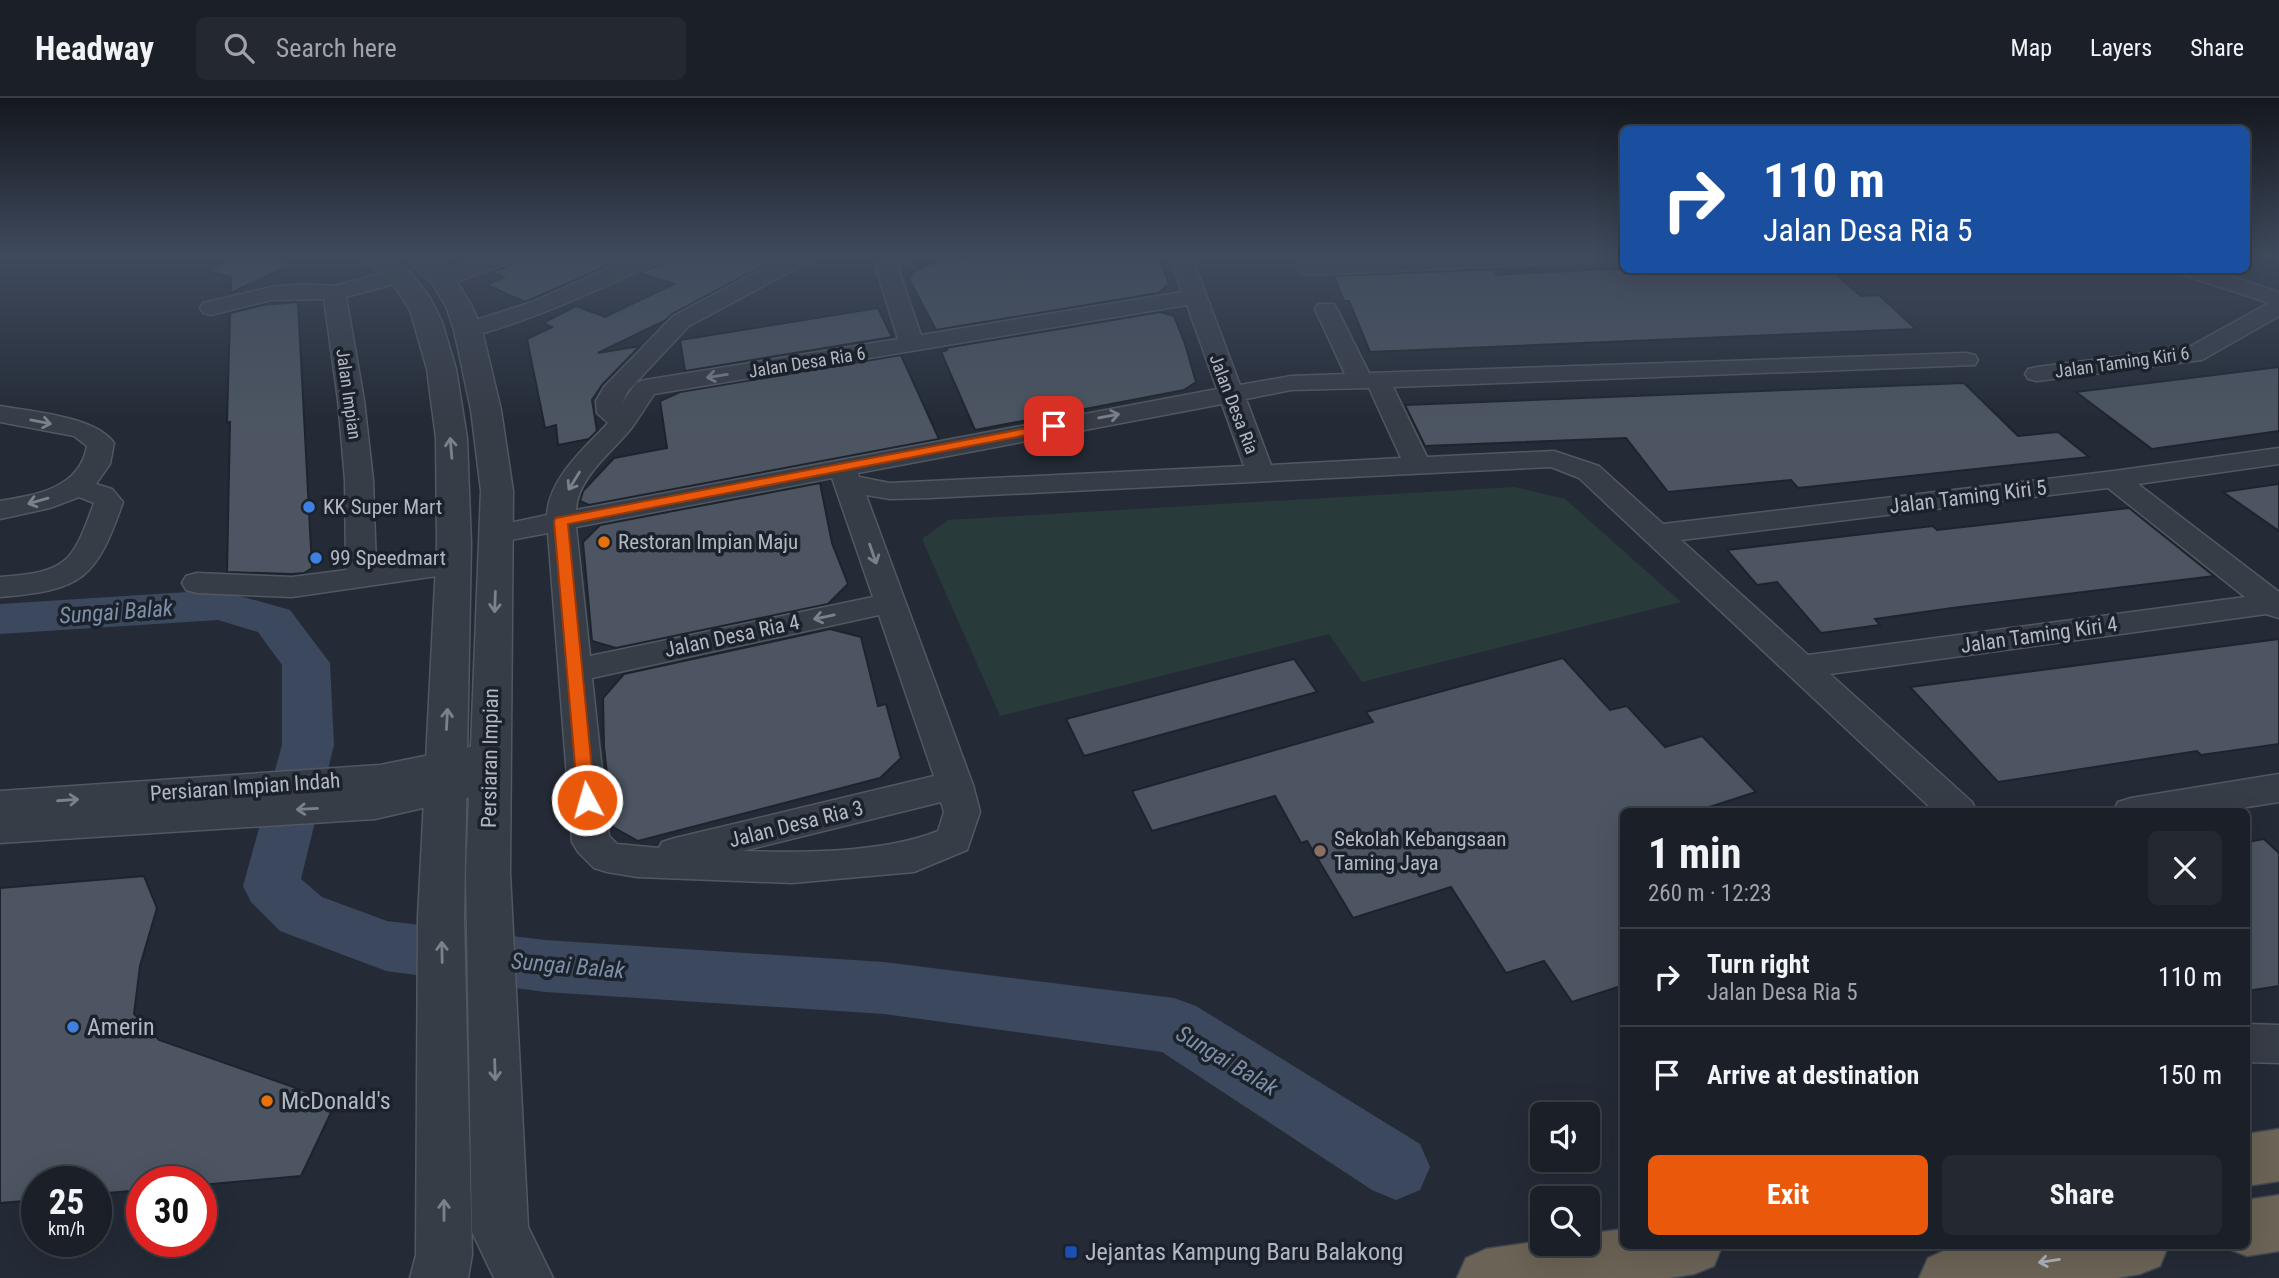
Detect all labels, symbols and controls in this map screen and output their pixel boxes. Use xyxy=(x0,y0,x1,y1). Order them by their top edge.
search box xyxy=(196,17,686,80)
text: Headway xyxy=(35,29,154,68)
icon: search xyxy=(220,29,258,67)
text: Search here xyxy=(276,33,397,63)
text: Map xyxy=(2011,34,2052,62)
text: Layers xyxy=(2090,34,2152,62)
text: Share xyxy=(2190,34,2244,62)
text: 110 m xyxy=(1763,152,1885,209)
icon: right xyxy=(1648,154,1739,245)
text: Jalan Desa Ria 5 xyxy=(1763,211,1973,249)
street label: Jalan Desa Ria 6 xyxy=(747,342,867,382)
street label: Jalan Taming Kiri 6 xyxy=(2053,342,2191,382)
street label: Jalan Impian xyxy=(332,347,366,441)
street label: Jalan Desa Ria xyxy=(1205,351,1263,457)
one-way arrow xyxy=(706,370,729,383)
pin xyxy=(1024,396,1084,456)
icon: arrive xyxy=(1035,407,1073,445)
one-way arrow xyxy=(1097,409,1120,422)
one-way arrow xyxy=(29,415,52,429)
one-way arrow xyxy=(444,437,457,459)
one-way arrow xyxy=(566,470,580,490)
street label: Jalan Taming Kiri 5 xyxy=(1888,475,2048,519)
place label: KK Super Mart xyxy=(323,495,442,519)
one-way arrow xyxy=(28,496,50,509)
marker: KK Super Mart xyxy=(301,499,317,515)
place label: Restoran Impian Maju xyxy=(618,530,798,554)
marker: Restoran Impian Maju xyxy=(596,534,612,550)
one-way arrow xyxy=(868,543,880,565)
place label: 99 Speedmart xyxy=(330,546,446,570)
marker: 99 Speedmart xyxy=(308,550,324,566)
one-way arrow xyxy=(488,590,501,613)
water label: Sungai Balak xyxy=(58,594,175,629)
street label: Jalan Desa Ria 4 xyxy=(662,610,802,662)
one-way arrow xyxy=(813,611,836,625)
street label: Jalan Taming Kiri 4 xyxy=(1959,612,2119,658)
street label: Persiaran Impian xyxy=(477,688,503,828)
one-way arrow xyxy=(440,708,453,731)
position arrow xyxy=(550,763,624,837)
street label: Persiaran Impian Indah xyxy=(149,768,341,806)
one-way arrow xyxy=(56,793,79,806)
street label: Jalan Desa Ria 3 xyxy=(726,796,866,852)
one-way arrow xyxy=(296,802,319,815)
place label: Sekolah Kebangsaan Taming Jaya xyxy=(1334,827,1506,875)
text: 1 min xyxy=(1648,829,1741,878)
button: close xyxy=(2148,831,2222,905)
marker: Sekolah Kebangsaan Taming Jaya xyxy=(1312,843,1328,859)
text: 260 m · 12:23 xyxy=(1648,880,1772,907)
one-way arrow xyxy=(435,940,448,963)
water label: Sungai Balak xyxy=(510,948,627,984)
text: Turn right xyxy=(1707,949,1809,979)
icon: right xyxy=(1648,958,1686,996)
text: 110 m xyxy=(2158,962,2222,992)
text: Jalan Desa Ria 5 xyxy=(1707,979,1858,1006)
place label: Amerin xyxy=(87,1013,155,1041)
marker: Amerin xyxy=(65,1019,81,1035)
water label: Sungai Balak xyxy=(1171,1020,1284,1102)
icon: arrive xyxy=(1648,1056,1686,1094)
one-way arrow xyxy=(489,1058,502,1081)
text: Arrive at destination xyxy=(1707,1060,1919,1090)
text: 150 m xyxy=(2158,1060,2222,1090)
place label: McDonald's xyxy=(281,1087,391,1115)
marker: McDonald's xyxy=(259,1093,275,1109)
map controls xyxy=(1530,1102,1600,1256)
button: sound xyxy=(1530,1102,1600,1172)
button: Exit xyxy=(1648,1155,1928,1235)
button: Share xyxy=(1942,1155,2222,1235)
speed limit sign: 30 xyxy=(126,1166,217,1257)
text: 25 xyxy=(49,1182,84,1223)
button: search xyxy=(1530,1186,1600,1256)
one-way arrow xyxy=(437,1199,450,1222)
text: km/h xyxy=(48,1218,85,1239)
place label: Jejantas Kampung Baru Balakong xyxy=(1085,1238,1403,1266)
marker: Jejantas Kampung Baru Balakong xyxy=(1063,1244,1079,1260)
one-way arrow xyxy=(2038,1255,2061,1268)

